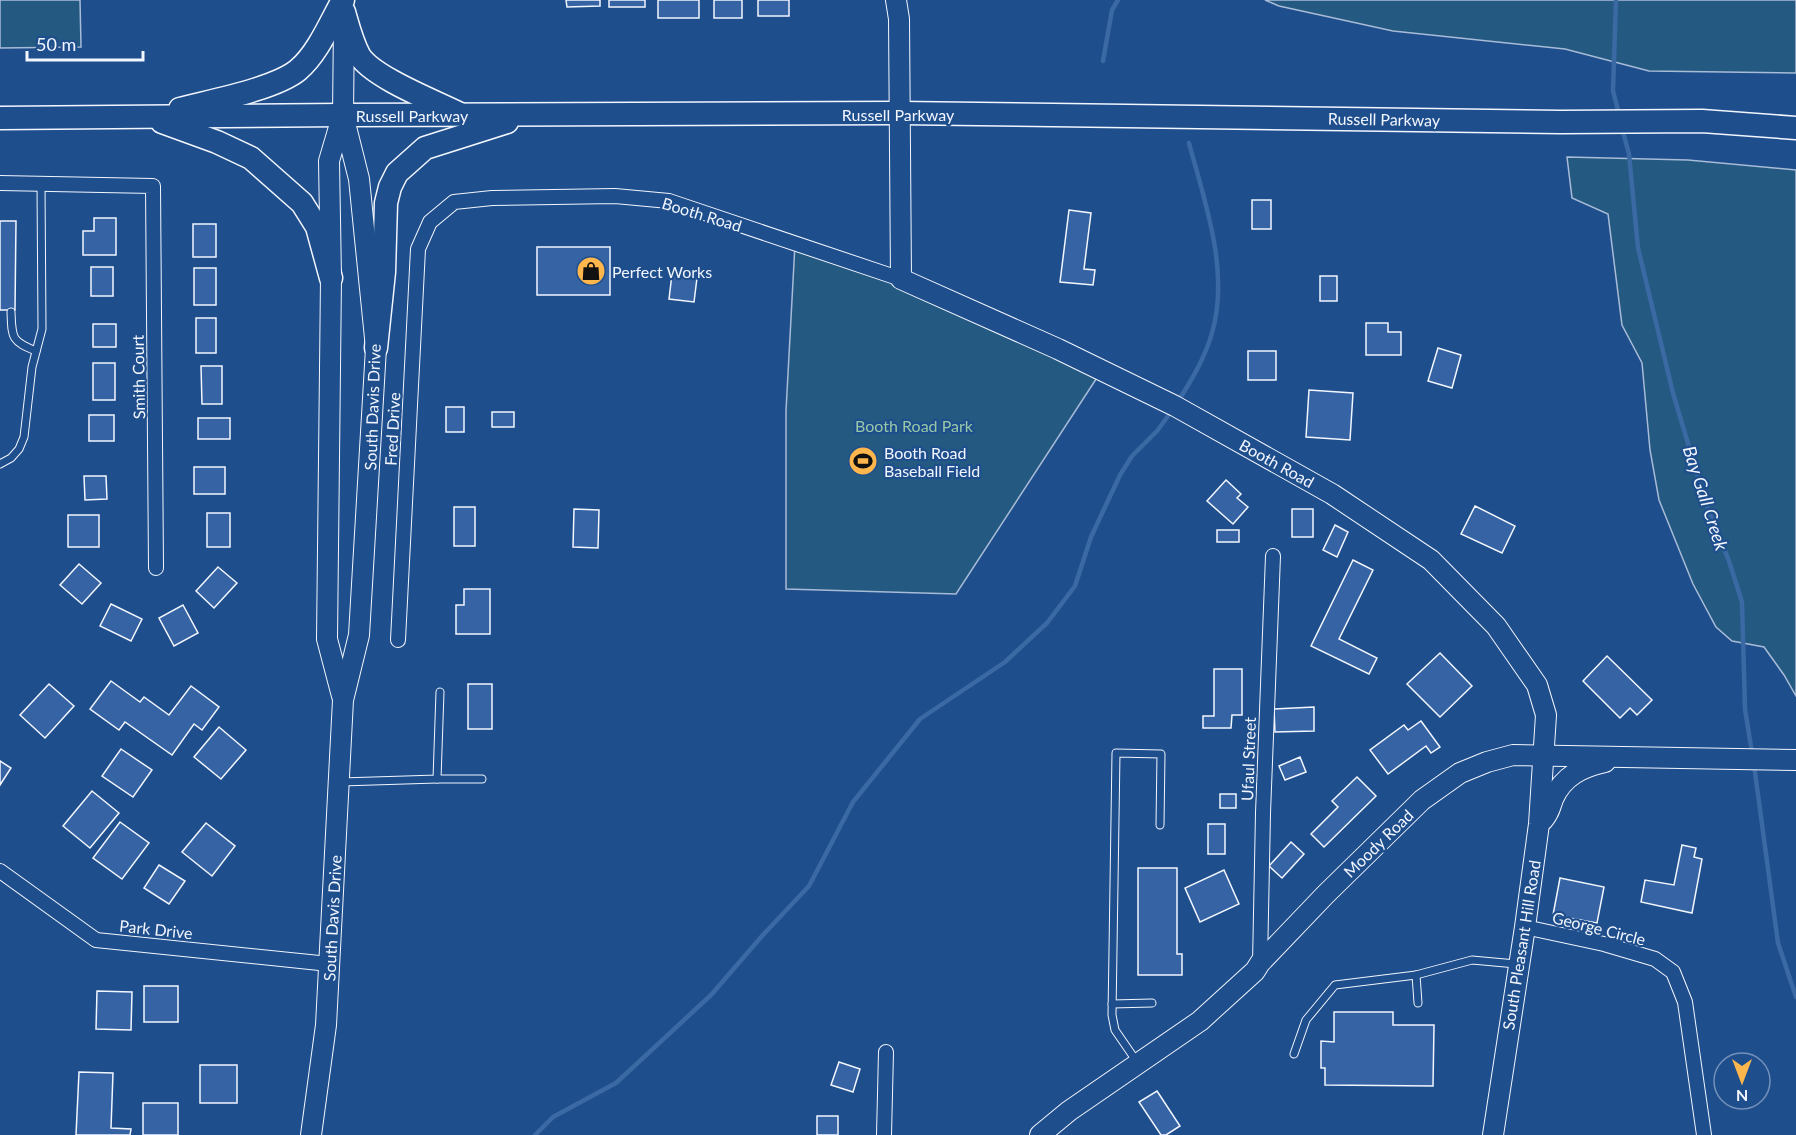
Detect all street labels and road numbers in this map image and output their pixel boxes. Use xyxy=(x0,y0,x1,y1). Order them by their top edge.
street label: Russell Parkway xyxy=(842,105,955,124)
street label: Russell Parkway xyxy=(356,106,469,125)
street label: Russell Parkway xyxy=(1328,109,1441,129)
street label: Booth Road xyxy=(660,193,744,235)
street label: Smith Court xyxy=(128,334,148,419)
street label: South Davis Drive xyxy=(360,344,384,470)
street label: Fred Drive xyxy=(381,392,403,466)
street label: Booth Road xyxy=(1236,435,1318,491)
street label: Ufaul Street xyxy=(1237,716,1259,801)
street label: Moody Road xyxy=(1339,805,1417,881)
street label: South Davis Drive xyxy=(319,854,345,982)
street label: South Pleasant Hill Road xyxy=(1498,859,1544,1031)
street label: George Circle xyxy=(1550,907,1648,949)
street label: Park Drive xyxy=(118,916,194,942)

